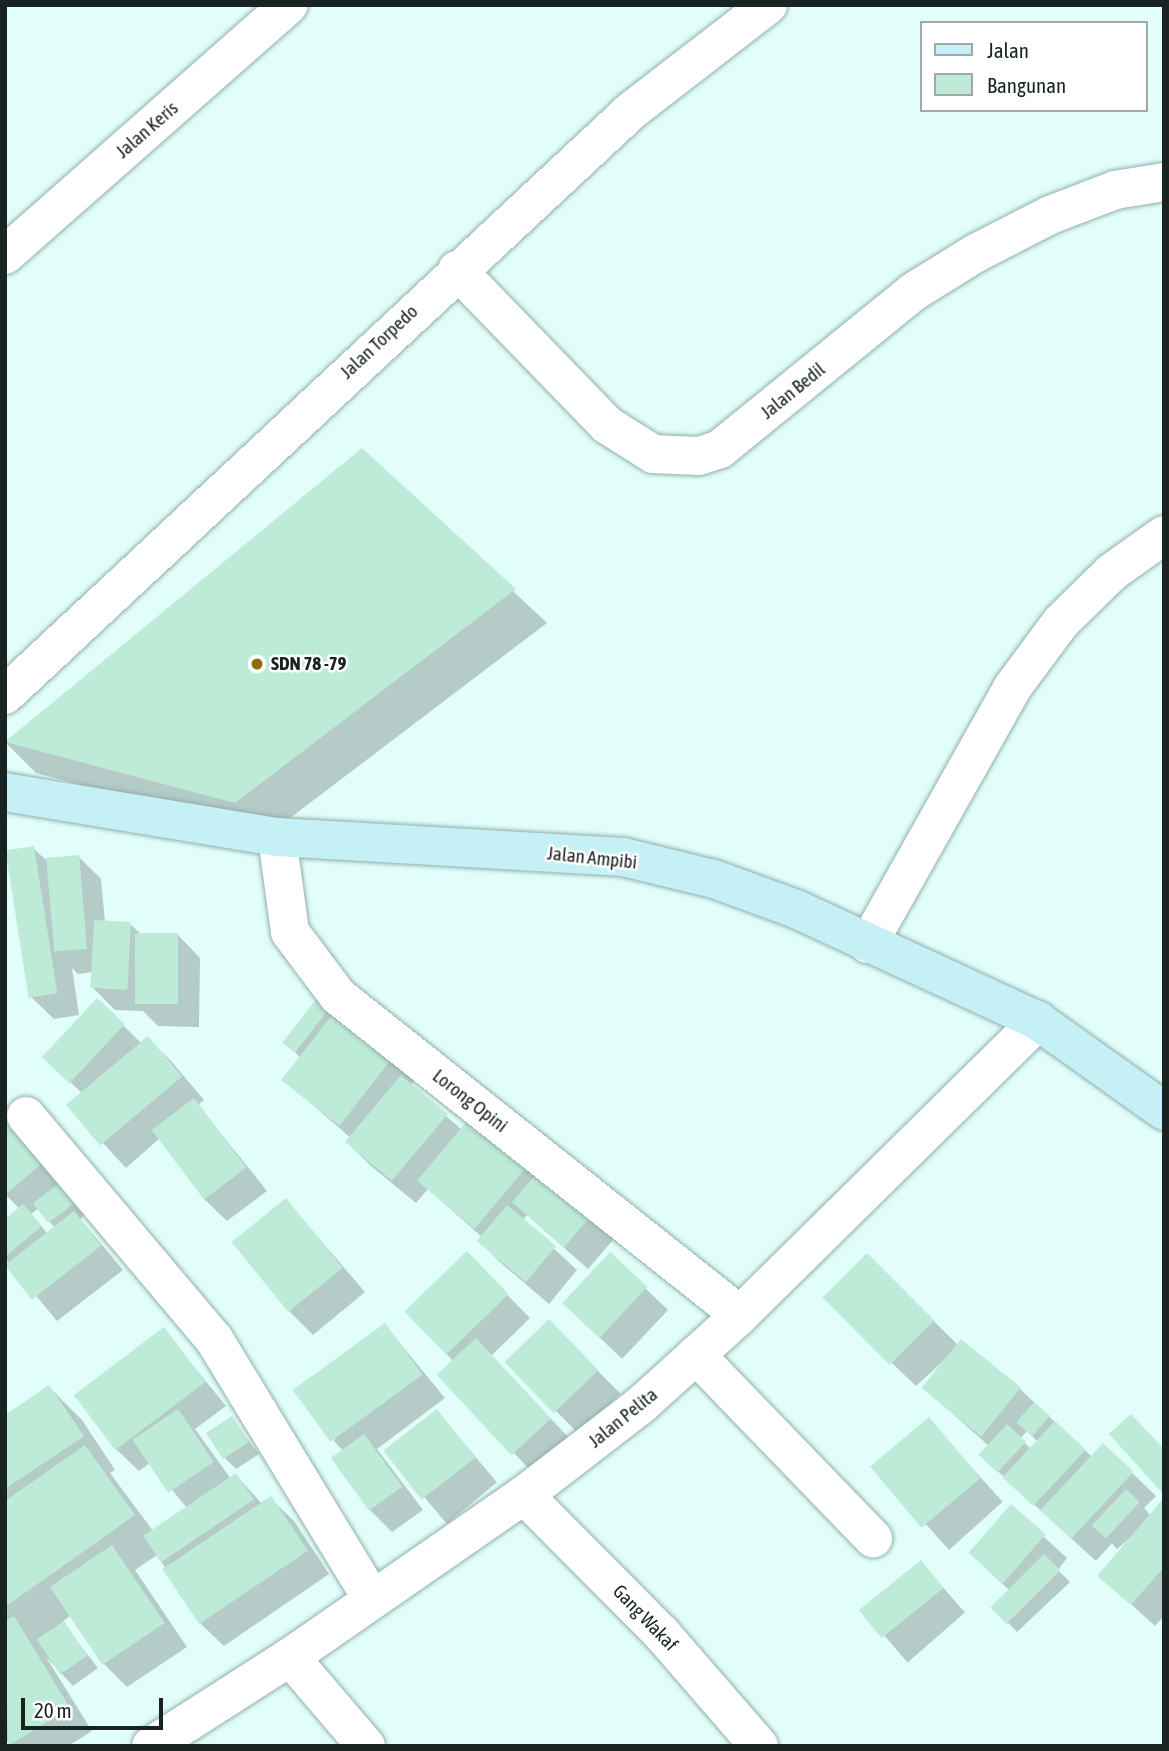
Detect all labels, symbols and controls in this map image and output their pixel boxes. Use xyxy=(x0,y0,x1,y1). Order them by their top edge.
legend xyxy=(920,21,1148,112)
text: Jalan xyxy=(987,38,1029,62)
text: Bangunan xyxy=(987,73,1066,97)
street label: Jalan Keris xyxy=(111,97,183,163)
street label: Jalan Torpedo xyxy=(335,300,423,384)
street label: Jalan Bedil xyxy=(756,358,830,424)
place label: SDN 78 -79 xyxy=(271,653,347,675)
marker: SDN 78 -79 xyxy=(249,656,265,672)
street label: Jalan Ampibi xyxy=(546,842,638,874)
street label: Lorong Opini xyxy=(428,1065,512,1137)
street label: Jalan Pelita xyxy=(584,1383,662,1453)
street label: Gang Wakaf xyxy=(608,1580,682,1656)
scale bar xyxy=(24,1684,166,1728)
text: 20 m xyxy=(34,1698,72,1722)

